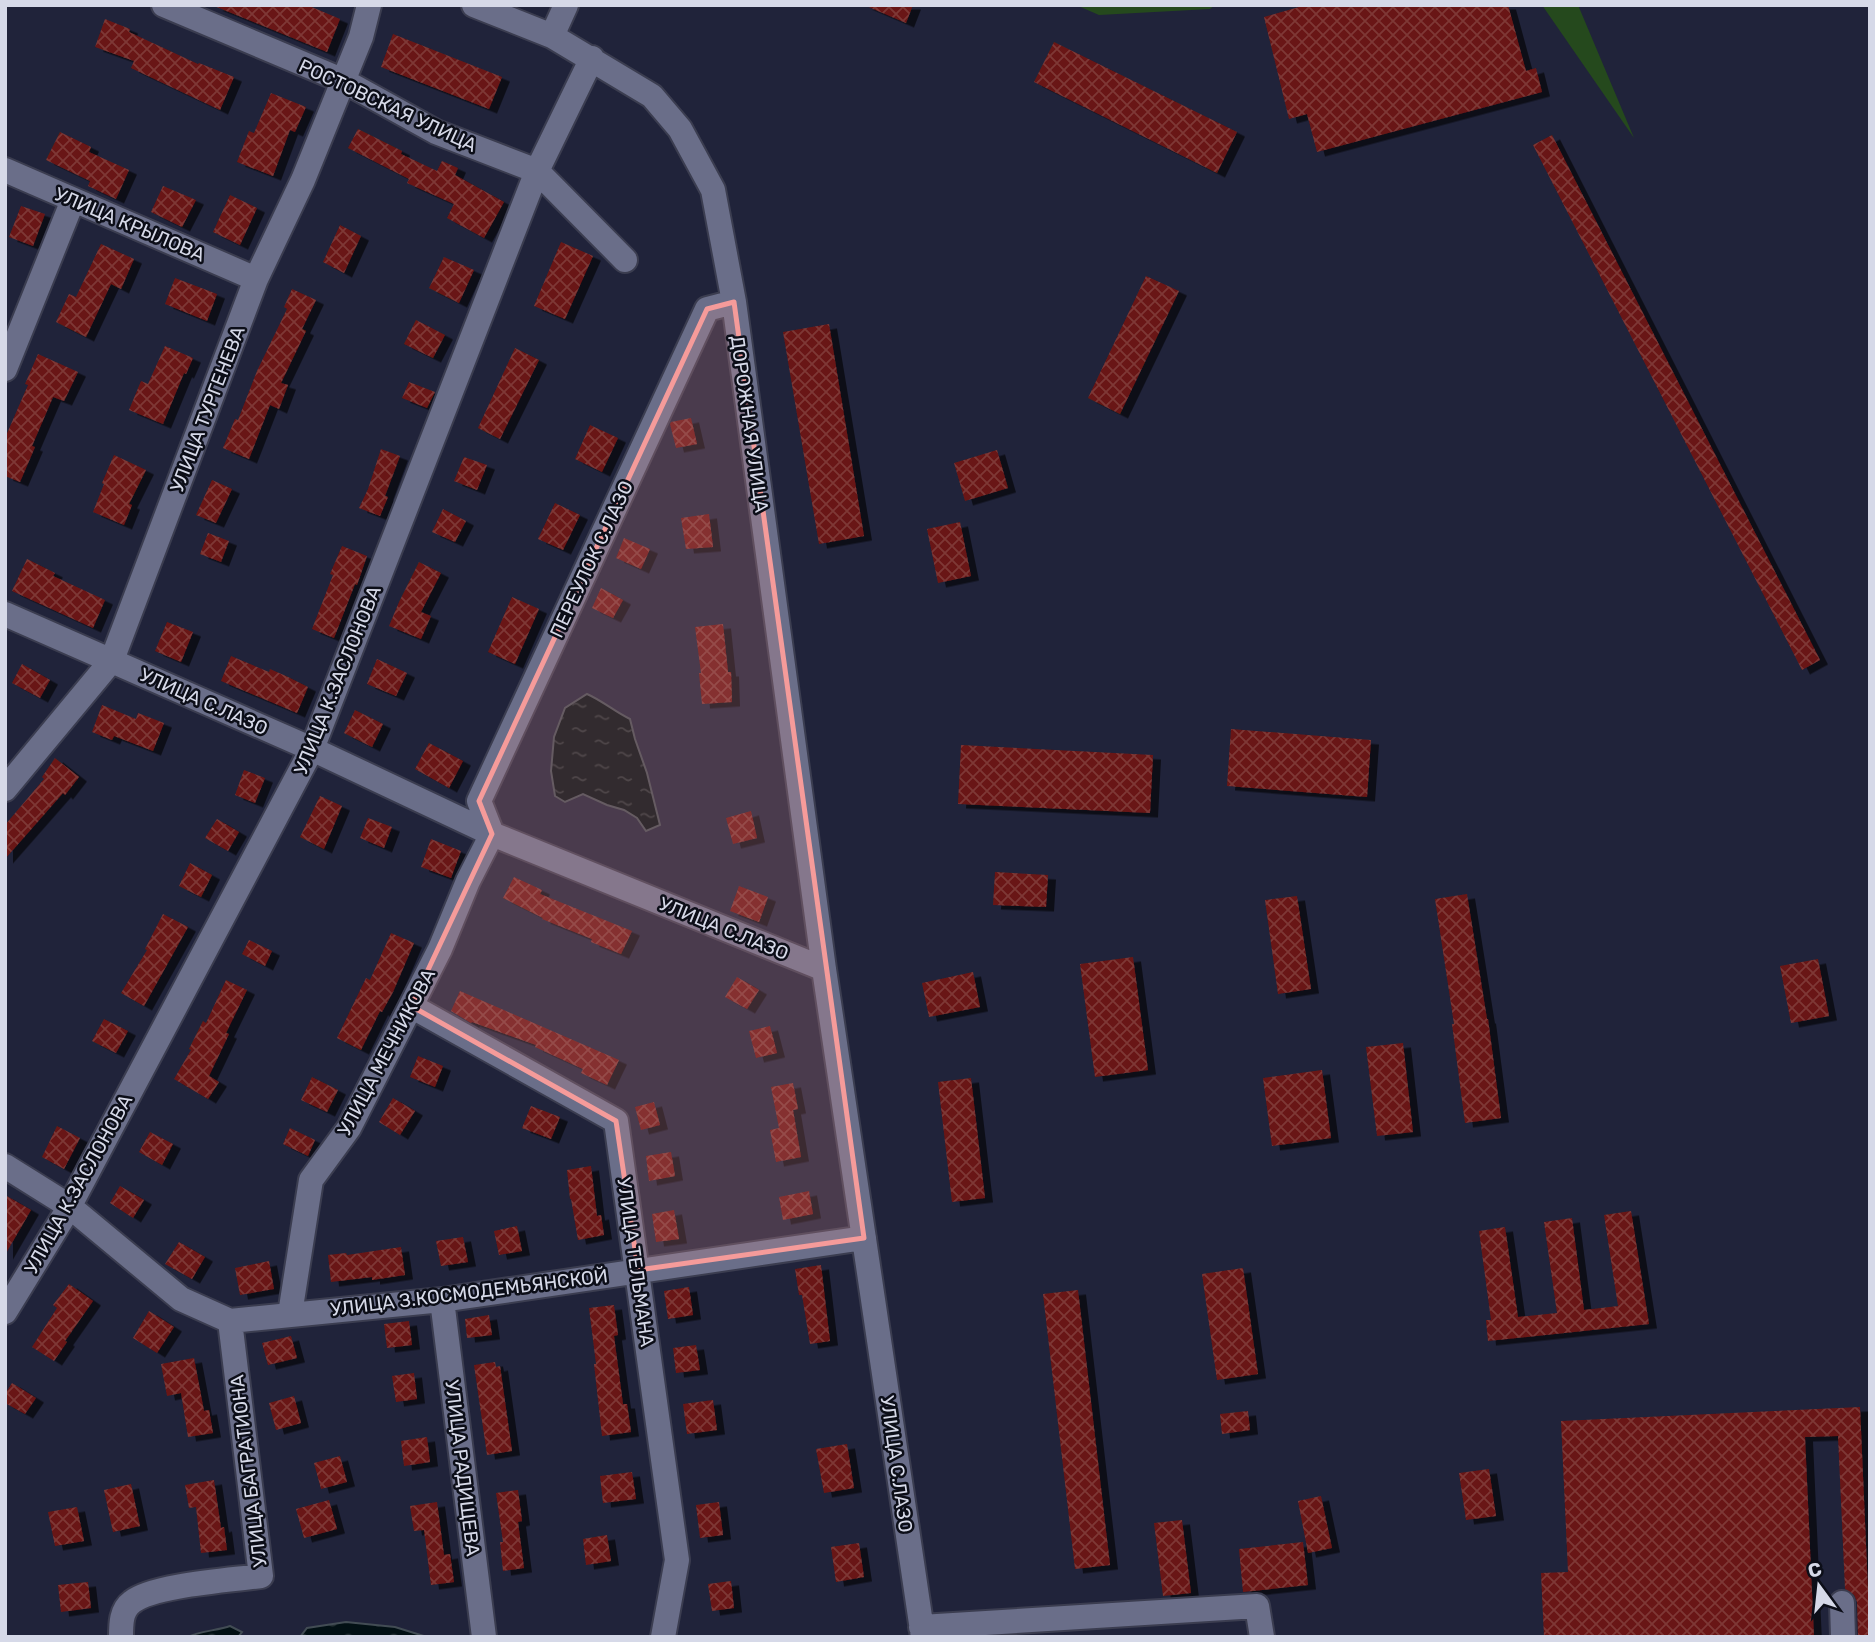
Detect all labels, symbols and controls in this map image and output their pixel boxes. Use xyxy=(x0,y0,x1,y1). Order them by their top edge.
street label: РОСТОВСКАЯ УЛИЦА xyxy=(295,54,481,157)
street label: УЛИЦА КРЫЛОВА xyxy=(51,182,209,267)
street label: УЛИЦА ТУРГЕНЕВА xyxy=(165,323,250,495)
street label: ДОРОЖНАЯ УЛИЦА xyxy=(726,334,773,514)
street label: ПЕРЕУЛОК С.ЛАЗО xyxy=(545,477,638,641)
street label: УЛИЦА К.ЗАСЛОНОВА xyxy=(289,582,386,778)
street label: УЛИЦА С.ЛАЗО xyxy=(136,663,271,740)
street label: УЛИЦА С.ЛАЗО xyxy=(656,892,792,965)
street label: УЛИЦА МЕЧНИКОВА xyxy=(333,965,440,1140)
street label: УЛИЦА К.ЗАСЛОНОВА xyxy=(19,1090,138,1278)
street label: УЛИЦА ТЕЛЬМАНА xyxy=(612,1176,659,1349)
street label: УЛИЦА З.КОСМОДЕМЬЯНСКОЙ xyxy=(329,1264,609,1321)
street label: УЛИЦА БАГРАТИОНА xyxy=(225,1373,272,1568)
street label: УЛИЦА РАДИЩЕВА xyxy=(440,1379,485,1558)
street label: УЛИЦА С.ЛАЗО xyxy=(876,1394,917,1534)
north arrow xyxy=(1784,1551,1854,1621)
text: С xyxy=(1805,1557,1824,1583)

